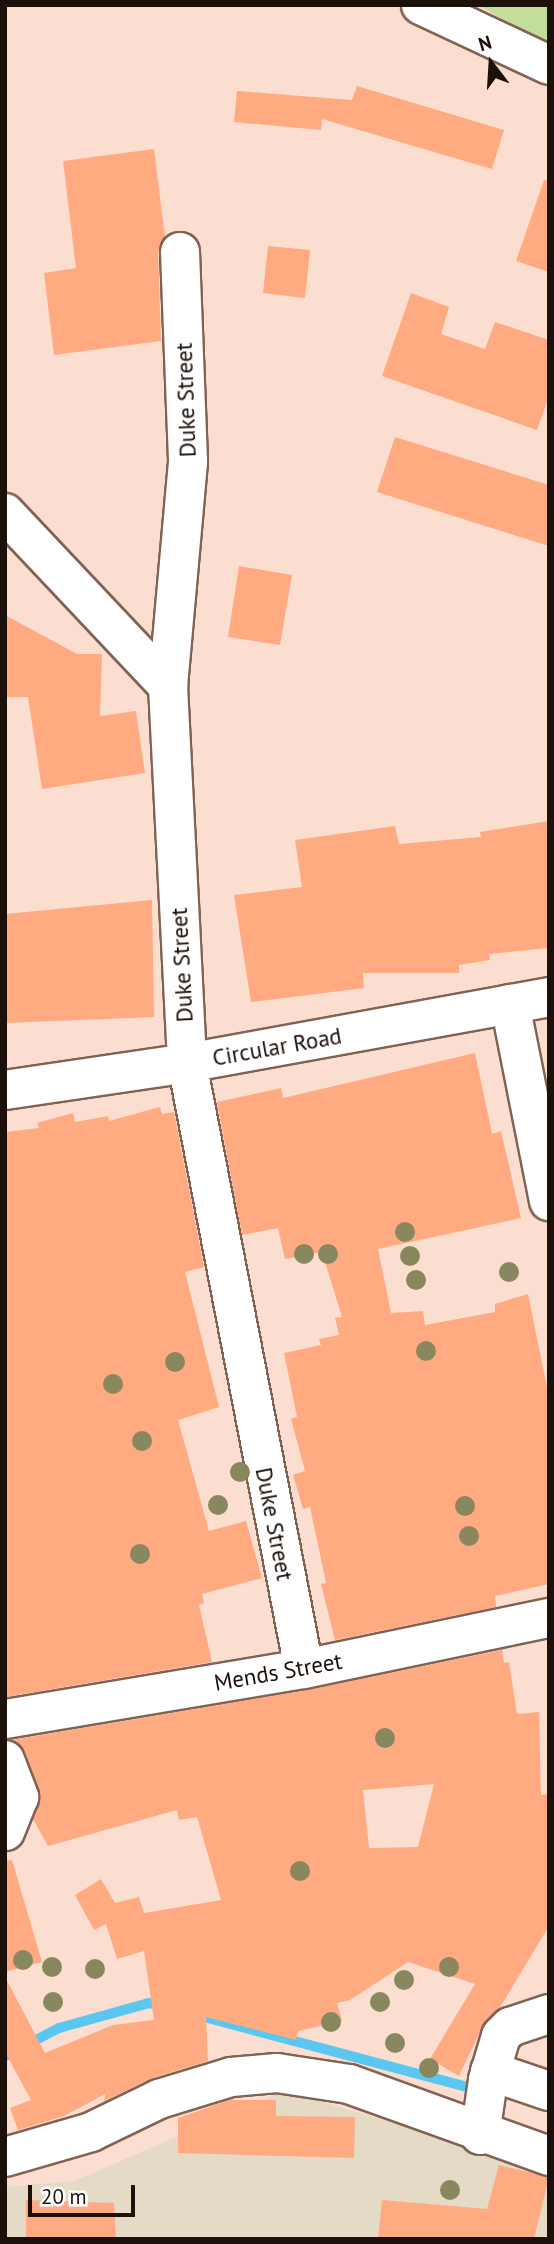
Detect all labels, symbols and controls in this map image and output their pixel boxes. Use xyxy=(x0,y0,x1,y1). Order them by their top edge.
north arrow xyxy=(456,28,526,98)
text: N xyxy=(475,30,494,56)
street label: Duke Street xyxy=(170,342,202,458)
street label: Duke Street xyxy=(165,907,199,1023)
street label: Circular Road xyxy=(210,1022,344,1072)
street label: Duke Street xyxy=(250,1465,298,1583)
street label: Mends Street xyxy=(212,1647,344,1697)
scale bar xyxy=(32,2170,138,2214)
text: 20 m xyxy=(41,2183,87,2210)

